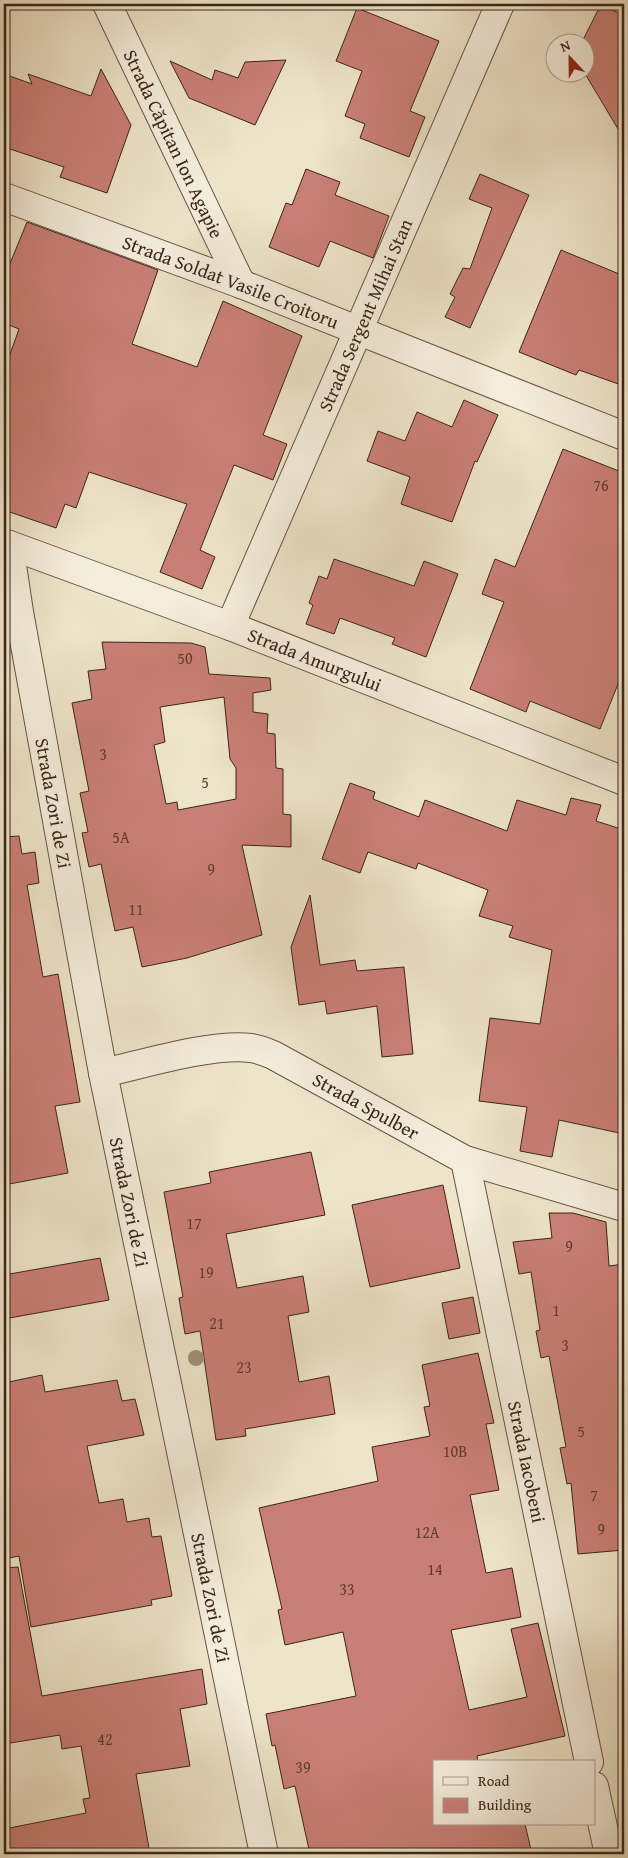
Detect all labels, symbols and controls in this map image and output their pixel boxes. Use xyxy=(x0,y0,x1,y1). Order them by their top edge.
north arrow xyxy=(546,32,596,82)
text: N xyxy=(557,35,574,57)
street label: Strada Căpitan Ion Agapie xyxy=(117,45,231,243)
street label: Strada Sergent Mihai Stan xyxy=(311,214,419,416)
street label: Strada Soldat Vasile Croitoru xyxy=(119,228,344,336)
house number: 76 xyxy=(593,473,609,497)
street label: Strada Amurgului xyxy=(244,620,386,698)
house number: 50 xyxy=(177,646,193,670)
street label: Strada Zori de Zi xyxy=(28,736,79,870)
house number: 3 xyxy=(99,742,107,766)
house number: 5 xyxy=(201,770,209,794)
house number: 5A xyxy=(112,825,130,849)
house number: 9 xyxy=(207,857,215,881)
house number: 11 xyxy=(128,897,144,921)
street label: Strada Spulber xyxy=(308,1065,425,1147)
street label: Strada Zori de Zi xyxy=(103,1135,157,1269)
house number: 17 xyxy=(186,1211,202,1235)
house number: 9 xyxy=(565,1234,573,1258)
house number: 19 xyxy=(198,1260,214,1284)
house number: 1 xyxy=(552,1298,560,1322)
house number: 21 xyxy=(209,1311,225,1335)
house number: 3 xyxy=(561,1333,569,1357)
house number: 23 xyxy=(236,1355,252,1379)
street label: Strada Iacobeni xyxy=(501,1398,553,1525)
house number: 5 xyxy=(577,1419,585,1443)
house number: 10B xyxy=(443,1439,467,1463)
house number: 7 xyxy=(590,1483,598,1507)
house number: 9 xyxy=(597,1517,605,1541)
house number: 12A xyxy=(414,1520,440,1544)
street label: Strada Zori de Zi xyxy=(184,1530,238,1665)
house number: 14 xyxy=(427,1557,443,1581)
house number: 33 xyxy=(339,1577,355,1601)
house number: 42 xyxy=(97,1727,113,1751)
house number: 39 xyxy=(295,1755,311,1779)
legend xyxy=(433,1760,596,1826)
text: Road xyxy=(478,1770,509,1791)
text: Building xyxy=(478,1794,532,1815)

